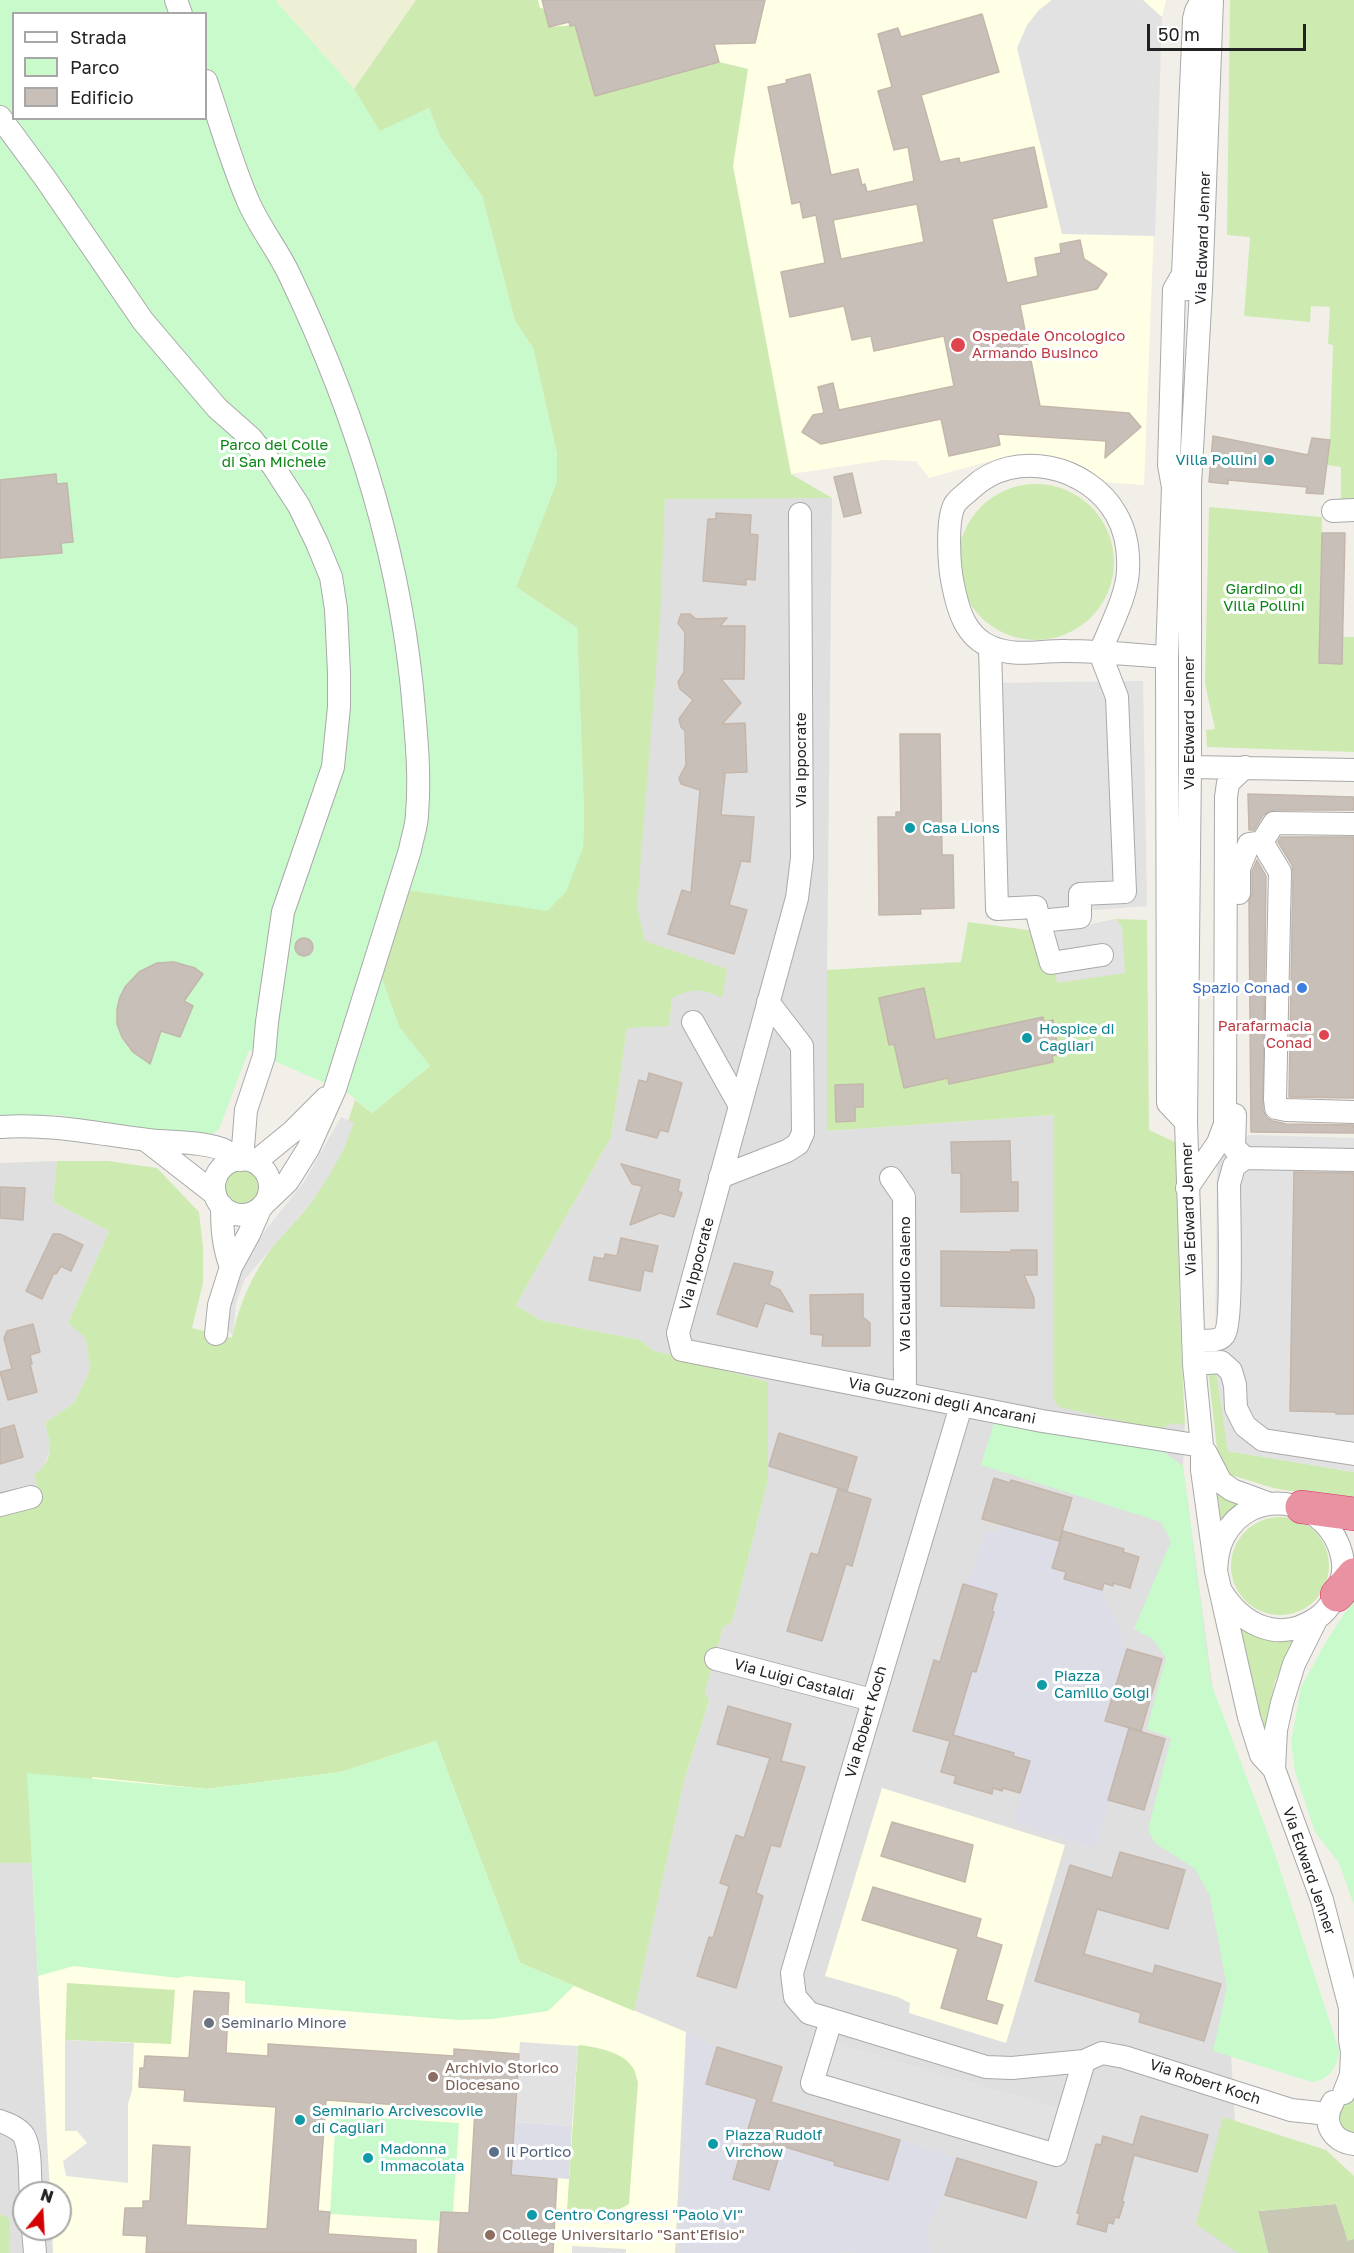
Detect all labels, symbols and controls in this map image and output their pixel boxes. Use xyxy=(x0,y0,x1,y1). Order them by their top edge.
legend xyxy=(12,12,207,120)
scale bar xyxy=(1150,12,1309,50)
text: 50 m xyxy=(1158,23,1200,45)
text: Strada xyxy=(70,26,127,48)
text: Parco xyxy=(70,56,119,78)
text: Edificio xyxy=(70,86,134,108)
street label: Via Edward Jenner xyxy=(1192,171,1214,305)
place label: Ospedale Oncologico Armando Businco xyxy=(972,327,1125,362)
marker: Ospedale Oncologico Armando Businco xyxy=(949,336,967,354)
park label: Parco del Colle di San Michele xyxy=(220,436,328,471)
place label: Villa Pollini xyxy=(1176,451,1257,469)
marker: Villa Pollini xyxy=(1262,453,1276,467)
park label: Giardino di Villa Pollini xyxy=(1223,580,1305,615)
street label: Via Edward Jenner xyxy=(1180,656,1198,790)
street label: Via Ippocrate xyxy=(792,712,810,808)
place label: Casa Lions xyxy=(922,819,1000,837)
marker: Casa Lions xyxy=(903,821,917,835)
place label: Spazio Conad xyxy=(1192,979,1290,997)
marker: Spazio Conad xyxy=(1295,981,1309,995)
place label: Parafarmacia Conad xyxy=(1218,1017,1312,1052)
place label: Hospice di Cagliari xyxy=(1039,1020,1114,1055)
marker: Parafarmacia Conad xyxy=(1317,1028,1331,1042)
marker: Hospice di Cagliari xyxy=(1020,1031,1034,1045)
street label: Via Edward Jenner xyxy=(1178,1142,1200,1276)
street label: Via Ippocrate xyxy=(676,1216,718,1312)
street label: Via Claudio Galeno xyxy=(896,1216,914,1352)
street label: Via Guzzoni degli Ancarani xyxy=(847,1374,1037,1428)
street label: Via Luigi Castaldi xyxy=(732,1655,856,1705)
street label: Via Robert Koch xyxy=(841,1664,891,1780)
place label: Piazza Camillo Golgi xyxy=(1054,1667,1150,1702)
marker: Piazza Camillo Golgi xyxy=(1035,1678,1049,1692)
street label: Via Edward Jenner xyxy=(1279,1805,1339,1937)
place label: Seminario Minore xyxy=(221,2014,346,2032)
marker: Seminario Minore xyxy=(202,2016,216,2030)
street label: Via Robert Koch xyxy=(1147,2056,1263,2108)
place label: Archivio Storico Diocesano xyxy=(445,2059,559,2094)
marker: Archivio Storico Diocesano xyxy=(426,2070,440,2084)
place label: Seminario Arcivescovile di Cagliari xyxy=(312,2102,483,2137)
marker: Seminario Arcivescovile di Cagliari xyxy=(293,2113,307,2127)
place label: Piazza Rudolf Virchow xyxy=(725,2126,822,2161)
marker: Piazza Rudolf Virchow xyxy=(706,2137,720,2151)
place label: Madonna Immacolata xyxy=(380,2140,465,2175)
place label: Il Portico xyxy=(506,2143,571,2161)
marker: Il Portico xyxy=(487,2145,501,2159)
marker: Madonna Immacolata xyxy=(361,2151,375,2165)
north arrow xyxy=(12,2181,72,2241)
text: N xyxy=(38,2184,56,2207)
place label: Centro Congressi "Paolo VI" xyxy=(544,2206,743,2224)
marker: Centro Congressi "Paolo VI" xyxy=(525,2208,539,2222)
place label: College Universitario "Sant'Efisio" xyxy=(502,2226,745,2244)
marker: College Universitario "Sant'Efisio" xyxy=(483,2228,497,2242)

